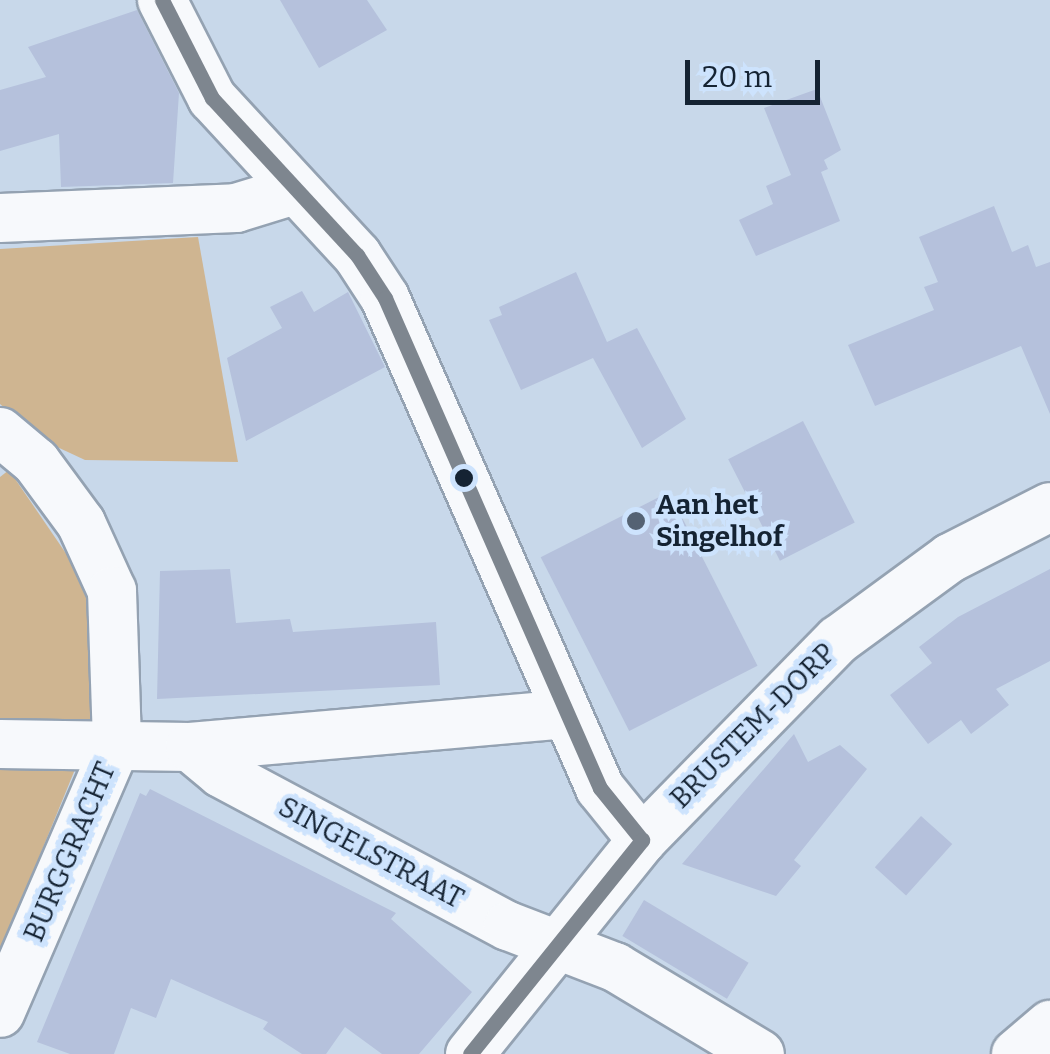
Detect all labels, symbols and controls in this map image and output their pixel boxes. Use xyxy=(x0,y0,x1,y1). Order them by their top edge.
scale bar xyxy=(690,40,825,102)
text: 20 m xyxy=(702,59,772,95)
unlabelled marker xyxy=(454,468,474,488)
place label: Aan het Singelhof xyxy=(656,488,783,554)
marker: Aan het Singelhof xyxy=(625,510,647,532)
street label: BRUSTEM-DORP xyxy=(664,637,842,815)
street label: BURGGRACHT xyxy=(17,757,123,947)
street label: SINGELSTRAAT xyxy=(273,790,469,916)

